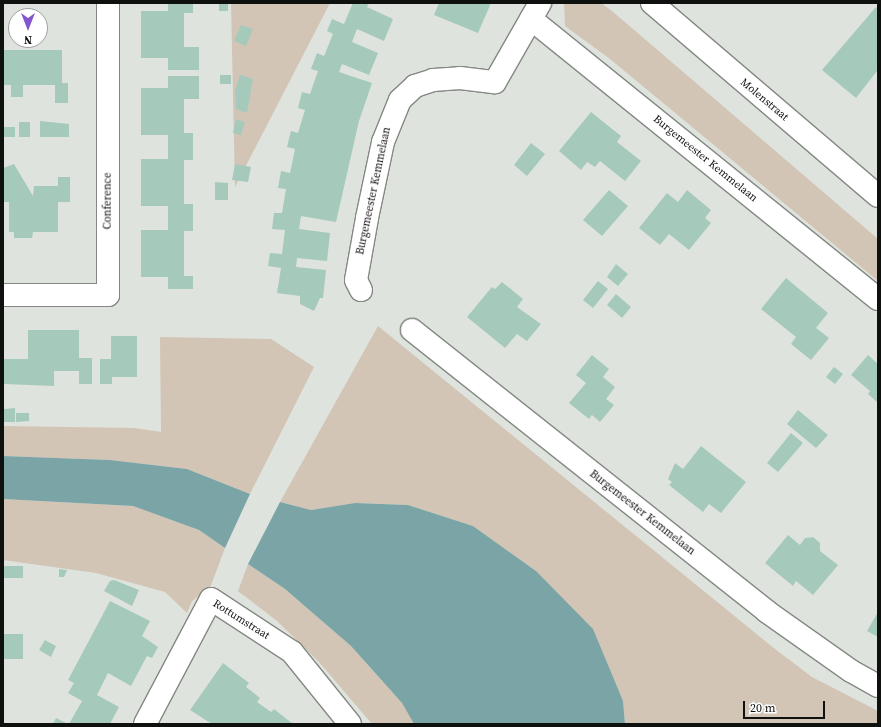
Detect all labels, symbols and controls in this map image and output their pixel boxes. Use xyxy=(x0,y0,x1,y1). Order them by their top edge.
north arrow xyxy=(8,8,48,48)
text: N xyxy=(24,32,32,47)
street label: Molenstraat xyxy=(737,76,791,124)
street label: Burgemeester Kemmelaan xyxy=(650,113,760,205)
street label: Burgemeester Kemmelaan xyxy=(354,126,394,256)
street label: Conference xyxy=(101,173,115,229)
street label: Burgemeester Kemmelaan xyxy=(587,468,697,558)
street label: Rottumstraat xyxy=(210,597,272,643)
scale bar xyxy=(745,693,827,719)
text: 20 m xyxy=(750,700,776,716)

